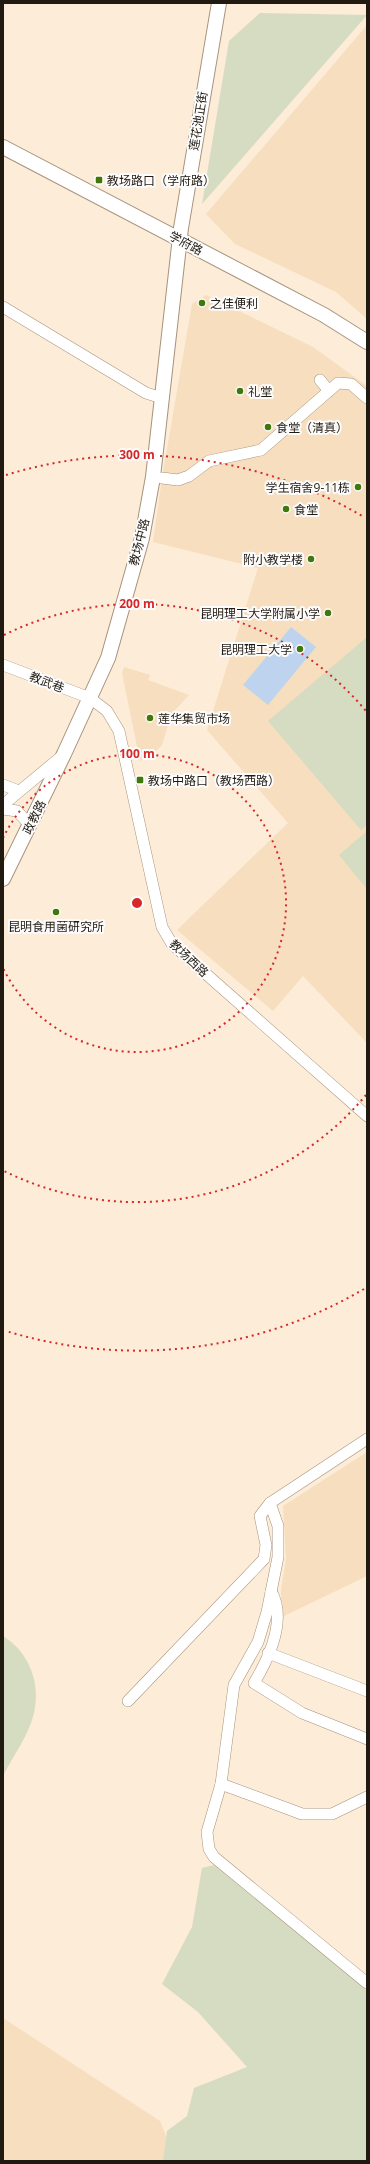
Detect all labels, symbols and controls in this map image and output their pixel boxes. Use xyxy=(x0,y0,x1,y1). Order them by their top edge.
street label: 莲花池正街 xyxy=(185,90,211,152)
place label: 教场路口（学府路） xyxy=(107,172,215,189)
marker: 教场路口（学府路） xyxy=(94,175,104,185)
street label: 学府路 xyxy=(166,227,206,259)
place label: 之佳便利 xyxy=(210,295,258,312)
marker: 之佳便利 xyxy=(197,298,207,308)
place label: 礼堂 xyxy=(248,383,272,400)
marker: 礼堂 xyxy=(235,386,245,396)
place label: 食堂（清真） xyxy=(276,419,348,436)
marker: 食堂（清真） xyxy=(263,422,273,432)
text: 300 m xyxy=(119,446,155,463)
place label: 学生宿舍9-11栋 xyxy=(266,479,350,496)
marker: 学生宿舍9-11栋 xyxy=(353,482,363,492)
place label: 食堂 xyxy=(294,501,318,518)
marker: 食堂 xyxy=(281,504,291,514)
street label: 教场中路 xyxy=(125,517,153,567)
place label: 附小教学楼 xyxy=(243,551,303,568)
marker: 附小教学楼 xyxy=(306,554,316,564)
text: 200 m xyxy=(119,595,155,612)
place label: 昆明理工大学附属小学 xyxy=(200,605,320,622)
marker: 昆明理工大学附属小学 xyxy=(323,608,333,618)
place label: 昆明理工大学 xyxy=(220,641,292,658)
marker: 昆明理工大学 xyxy=(295,644,305,654)
street label: 教武巷 xyxy=(27,668,67,696)
place label: 莲华集贸市场 xyxy=(158,710,230,727)
marker: 莲华集贸市场 xyxy=(145,713,155,723)
text: 100 m xyxy=(119,745,155,762)
place label: 教场中路口（教场西路） xyxy=(148,772,280,789)
marker: 教场中路口（教场西路） xyxy=(135,775,145,785)
street label: 政教路 xyxy=(18,797,50,837)
centre of rings xyxy=(130,896,144,910)
marker: 昆明食用菌研究所 xyxy=(51,907,61,917)
place label: 昆明食用菌研究所 xyxy=(8,918,104,935)
street label: 教场西路 xyxy=(166,935,212,981)

